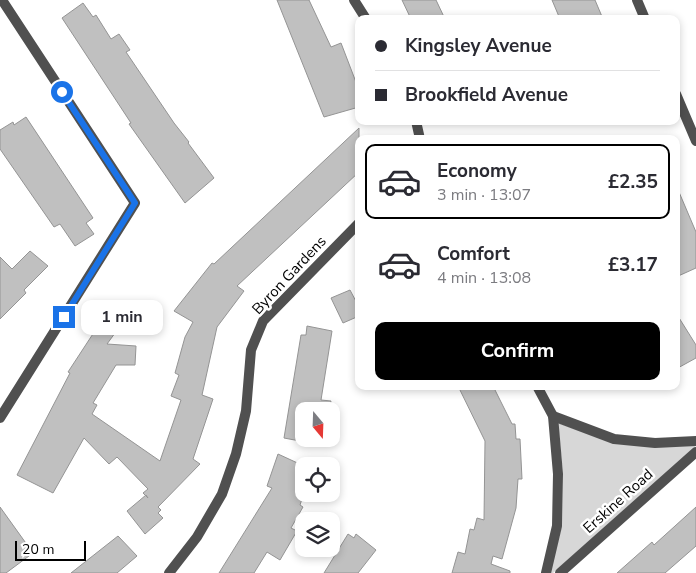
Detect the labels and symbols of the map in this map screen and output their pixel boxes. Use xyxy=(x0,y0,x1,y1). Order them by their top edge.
route start xyxy=(51,81,73,103)
street label: Byron Gardens xyxy=(247,231,331,319)
callout: 1 min xyxy=(82,300,164,334)
route end xyxy=(53,306,75,328)
north arrow xyxy=(295,402,340,448)
street label: Erskine Road xyxy=(579,464,657,538)
scale bar xyxy=(15,538,86,561)

